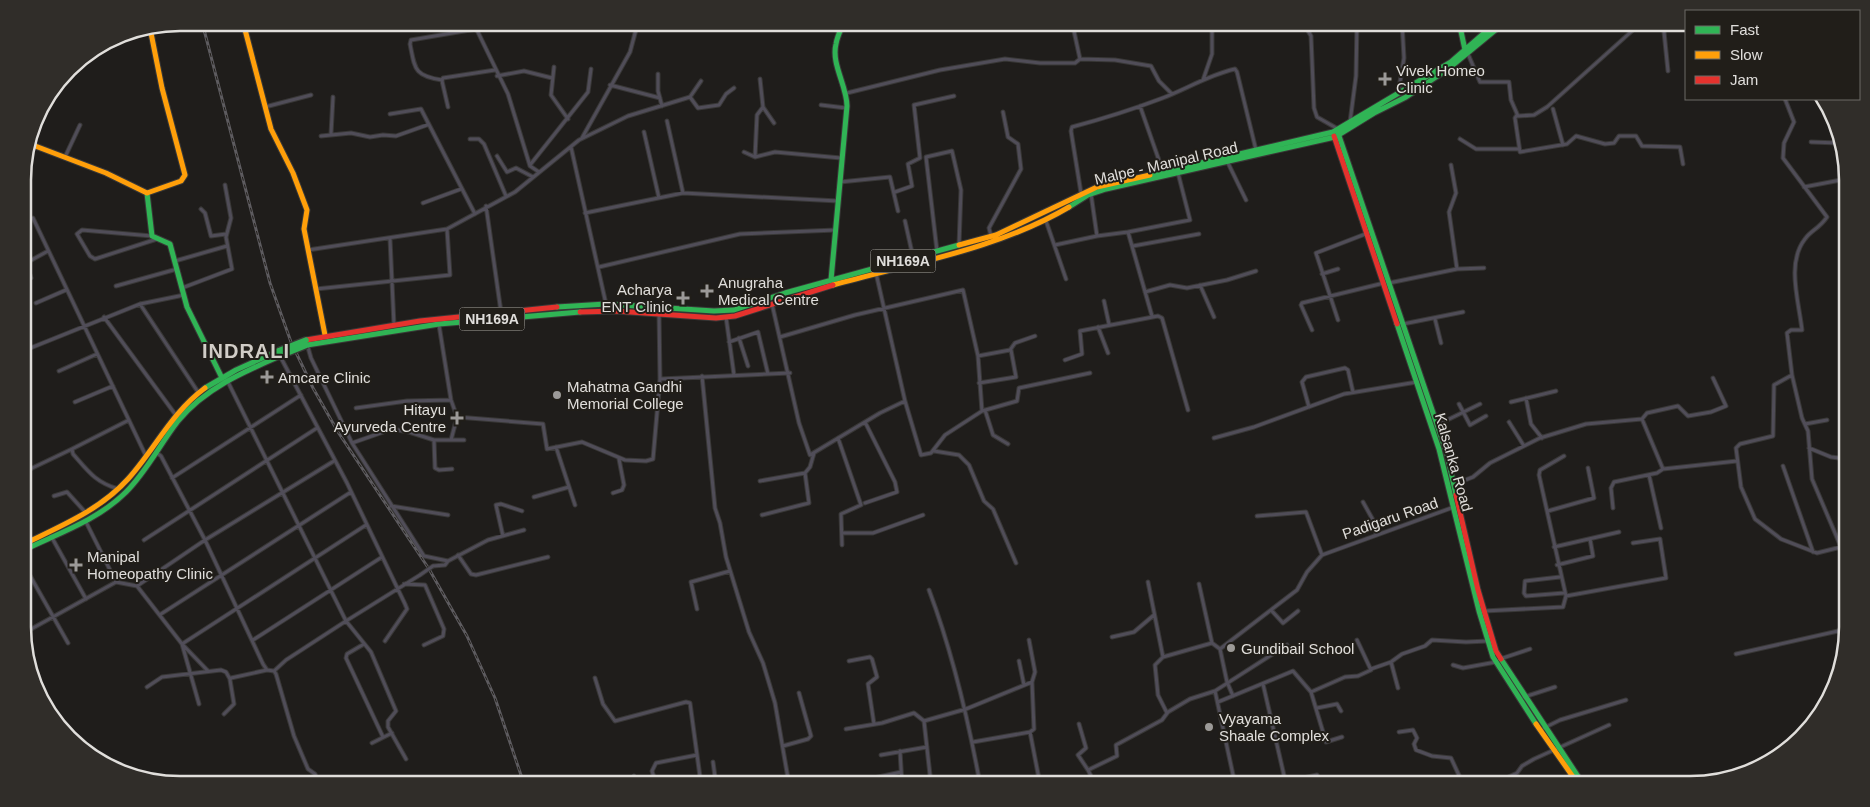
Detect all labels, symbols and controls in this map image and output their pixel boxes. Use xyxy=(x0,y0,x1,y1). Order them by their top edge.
legend xyxy=(1685,10,1860,100)
text: Fast xyxy=(1730,21,1760,38)
text: Slow xyxy=(1730,46,1763,63)
place label: Vivek Homeo Clinic xyxy=(1396,62,1485,96)
text: Jam xyxy=(1730,71,1758,88)
marker: Vivek Homeo Clinic xyxy=(1378,72,1392,86)
street label: Malpe - Manipal Road xyxy=(1093,138,1239,188)
road number: NH169A xyxy=(870,250,936,272)
place label: Anugraha Medical Centre xyxy=(718,274,819,308)
place label: Acharya ENT Clinic xyxy=(601,281,673,315)
marker: Anugraha Medical Centre xyxy=(700,284,714,298)
marker: Acharya ENT Clinic xyxy=(676,291,690,305)
road number: NH169A xyxy=(460,308,524,330)
district label: INDRALI xyxy=(202,340,290,362)
place label: Amcare Clinic xyxy=(278,369,371,386)
marker: Amcare Clinic xyxy=(260,370,274,384)
place label: Mahatma Gandhi Memorial College xyxy=(567,378,684,412)
marker: Mahatma Gandhi Memorial College xyxy=(551,389,563,401)
place label: Hitayu Ayurveda Centre xyxy=(334,401,446,435)
marker: Hitayu Ayurveda Centre xyxy=(450,411,464,425)
street label: Kalsanka Road xyxy=(1432,411,1476,513)
street label: Padigaru Road xyxy=(1340,494,1440,542)
place label: Manipal Homeopathy Clinic xyxy=(87,548,213,582)
marker: Manipal Homeopathy Clinic xyxy=(69,558,83,572)
place label: Gundibail School xyxy=(1241,640,1354,657)
marker: Gundibail School xyxy=(1225,642,1237,654)
place label: Vyayama Shaale Complex xyxy=(1219,710,1330,744)
marker: Vyayama Shaale Complex xyxy=(1203,721,1215,733)

